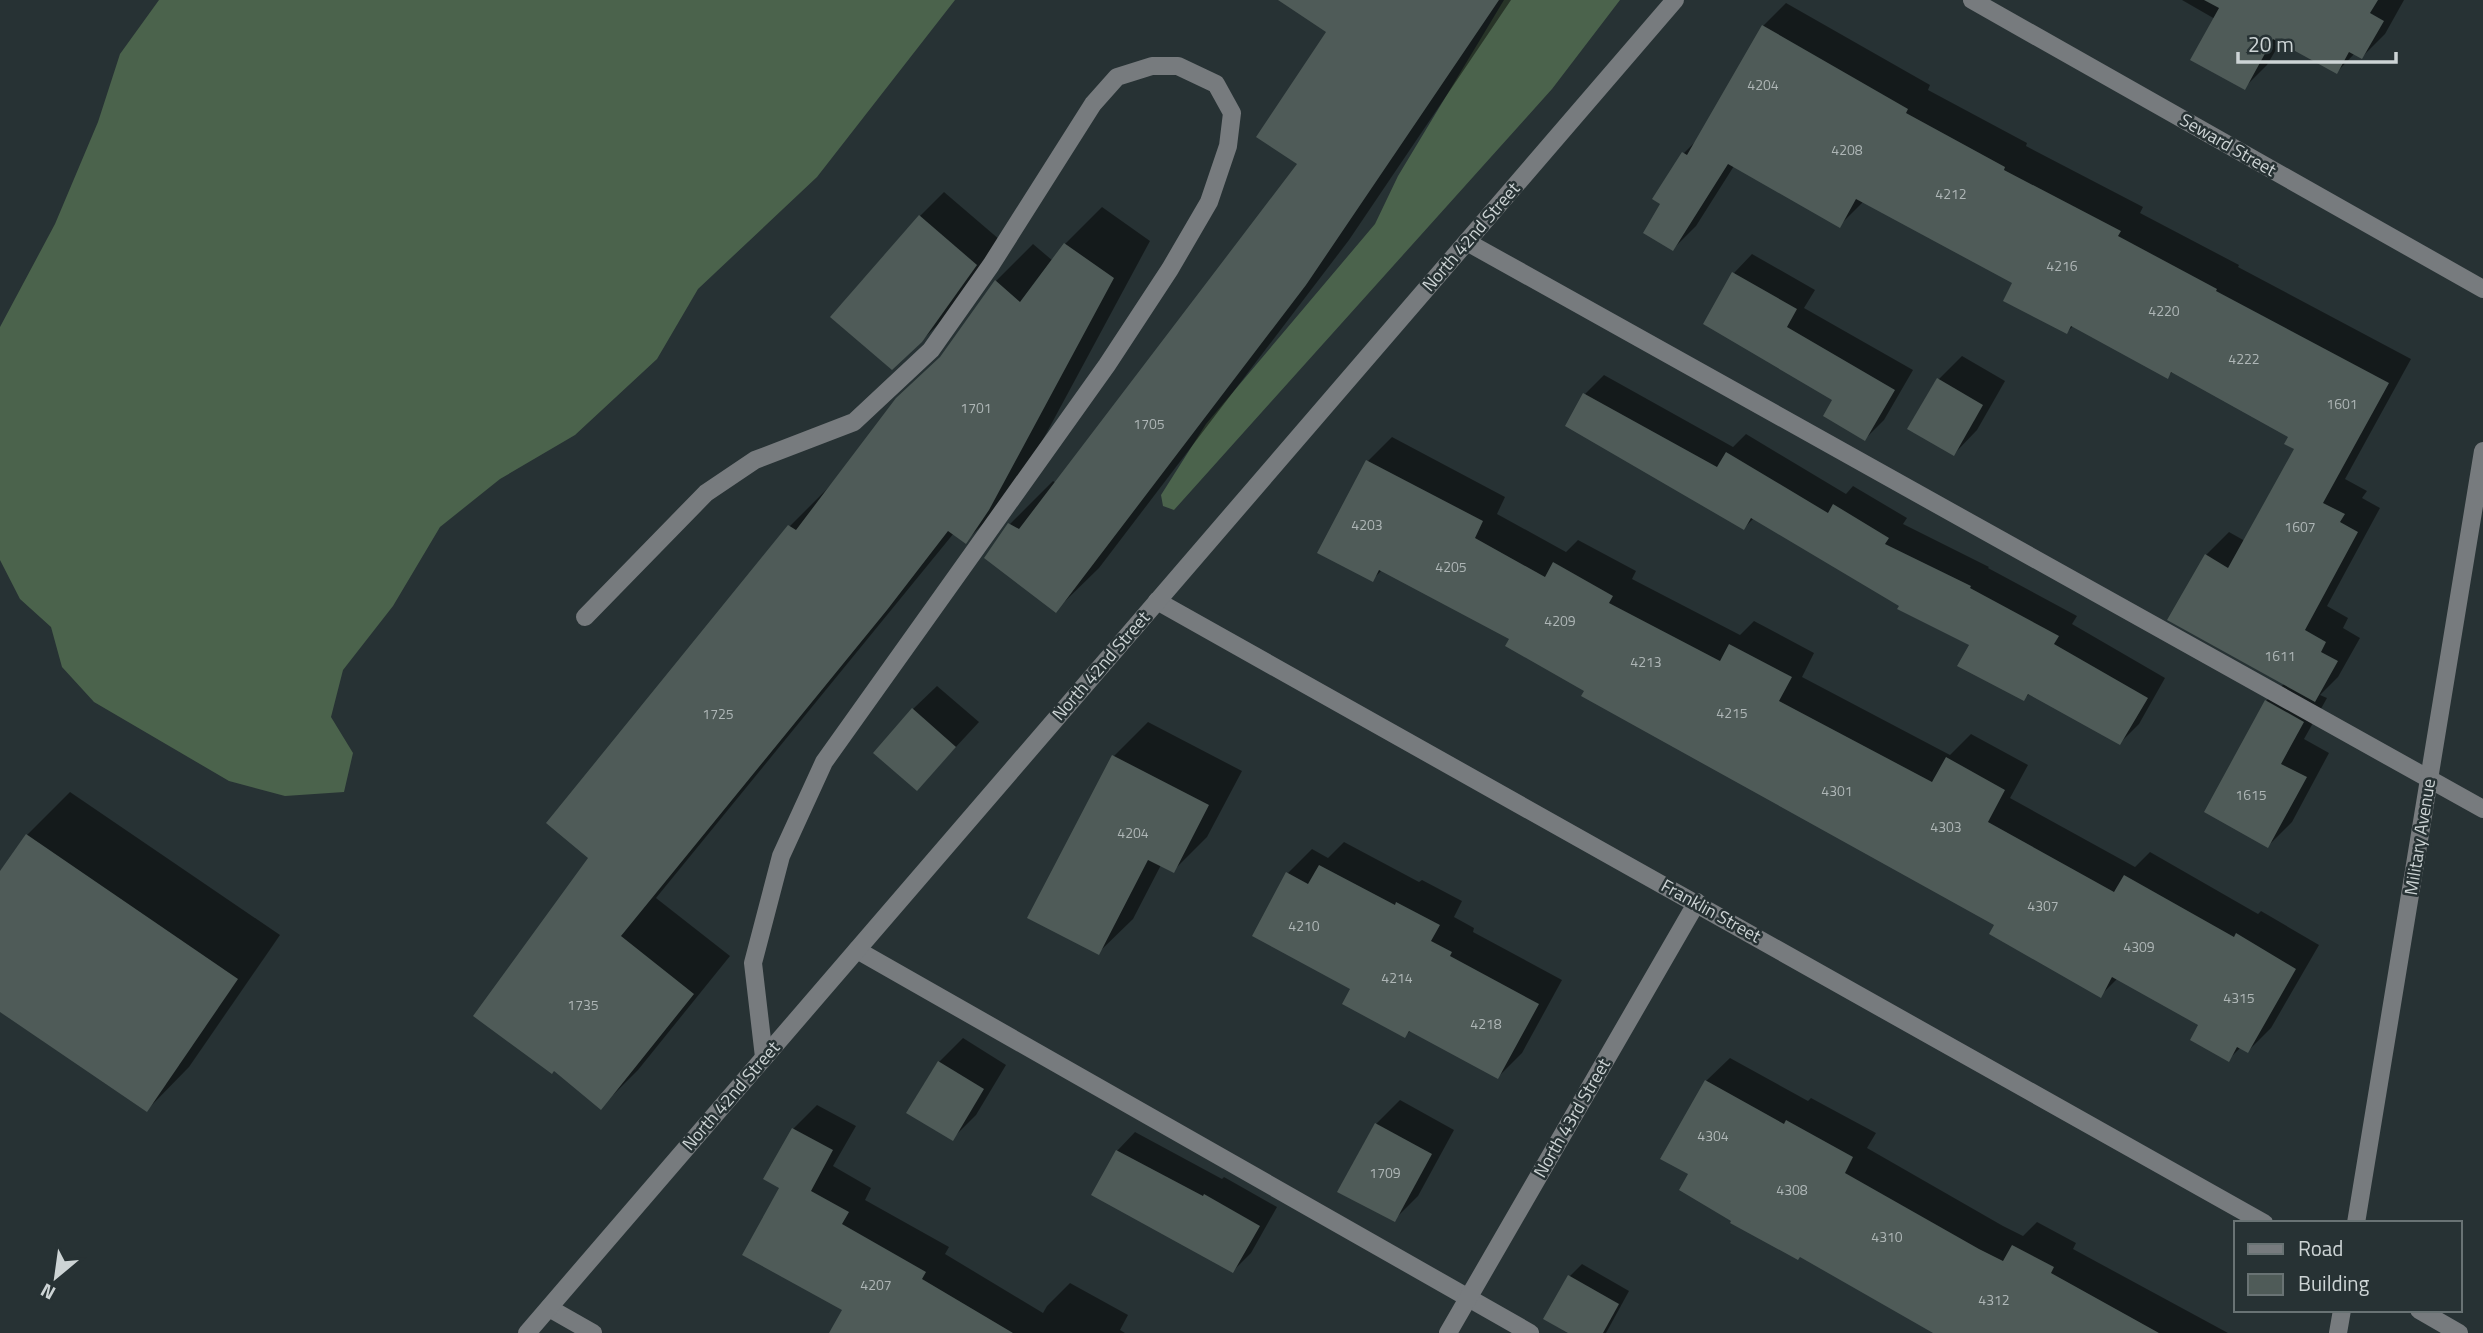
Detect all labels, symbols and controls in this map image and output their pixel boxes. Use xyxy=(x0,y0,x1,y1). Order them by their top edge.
scale bar xyxy=(2238,21,2396,65)
text: 20 m xyxy=(2248,28,2294,60)
house number: 4204 xyxy=(1747,74,1779,95)
street label: Seward Street xyxy=(2175,106,2282,183)
house number: 4208 xyxy=(1831,139,1863,160)
street label: North 42nd Street xyxy=(1415,175,1526,297)
house number: 4212 xyxy=(1935,183,1967,204)
house number: 4216 xyxy=(2046,255,2078,276)
house number: 4220 xyxy=(2148,300,2180,321)
house number: 4222 xyxy=(2228,348,2260,369)
house number: 1601 xyxy=(2326,393,2358,414)
house number: 1701 xyxy=(960,397,992,418)
house number: 1705 xyxy=(1133,413,1165,434)
house number: 4203 xyxy=(1351,514,1383,535)
house number: 1607 xyxy=(2284,516,2316,537)
house number: 4205 xyxy=(1435,556,1467,577)
street label: North 42nd Street xyxy=(1045,604,1156,726)
house number: 4209 xyxy=(1544,610,1576,631)
house number: 1611 xyxy=(2264,645,2296,666)
house number: 4213 xyxy=(1630,651,1662,672)
house number: 4215 xyxy=(1716,702,1748,723)
house number: 1725 xyxy=(702,703,734,724)
street label: Military Avenue xyxy=(2397,777,2442,897)
house number: 4301 xyxy=(1821,780,1853,801)
house number: 1615 xyxy=(2235,784,2267,805)
house number: 4303 xyxy=(1930,816,1962,837)
house number: 4204 xyxy=(1117,822,1149,843)
street label: Franklin Street xyxy=(1656,872,1767,950)
house number: 4307 xyxy=(2027,895,2059,916)
house number: 4210 xyxy=(1288,915,1320,936)
house number: 4309 xyxy=(2123,936,2155,957)
house number: 4214 xyxy=(1381,967,1413,988)
house number: 4315 xyxy=(2223,987,2255,1008)
house number: 1735 xyxy=(567,994,599,1015)
house number: 4218 xyxy=(1470,1013,1502,1034)
street label: North 42nd Street xyxy=(675,1034,786,1156)
street label: North 43rd Street xyxy=(1526,1052,1617,1182)
house number: 4304 xyxy=(1697,1125,1729,1146)
house number: 1709 xyxy=(1369,1162,1401,1183)
house number: 4308 xyxy=(1776,1179,1808,1200)
legend xyxy=(2234,1221,2462,1312)
house number: 4310 xyxy=(1871,1226,1903,1247)
text: Road xyxy=(2298,1232,2343,1264)
north arrow xyxy=(21,1242,91,1312)
text: Building xyxy=(2298,1267,2370,1299)
house number: 4207 xyxy=(860,1274,892,1295)
text: N xyxy=(35,1276,60,1308)
house number: 4312 xyxy=(1978,1289,2010,1310)

